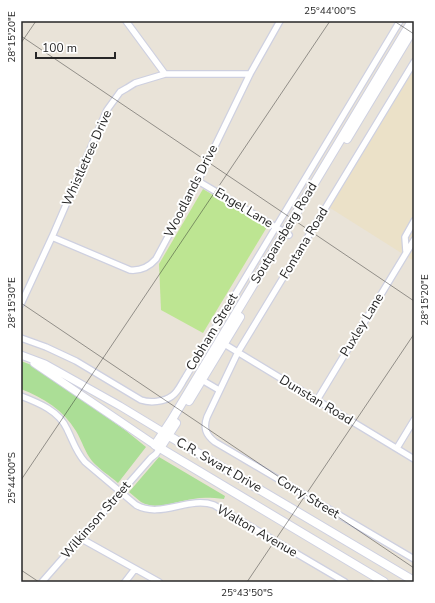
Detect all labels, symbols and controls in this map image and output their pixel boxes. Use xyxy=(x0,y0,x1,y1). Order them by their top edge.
text: 25°44'00"S xyxy=(304,4,356,18)
text: 28°15'20"E xyxy=(5,11,19,63)
scale bar xyxy=(36,34,115,60)
text: 100 m xyxy=(42,40,77,56)
street label: Whistletree Drive xyxy=(58,107,116,209)
street label: Woodlands Drive xyxy=(160,142,222,240)
street label: Soutpansberg Road xyxy=(247,179,321,287)
street label: Engel Lane xyxy=(212,184,277,232)
street label: Fontana Road xyxy=(275,204,333,282)
text: 28°15'20"E xyxy=(418,274,432,326)
text: 28°15'30"E xyxy=(5,277,19,329)
street label: Cobham Street xyxy=(182,290,242,374)
street label: Puxley Lane xyxy=(336,290,388,360)
street label: Dunstan Road xyxy=(276,371,356,429)
street label: C.R. Swart Drive xyxy=(173,433,265,497)
text: 25°44'00"S xyxy=(5,452,19,504)
street label: Corry Street xyxy=(273,471,343,523)
street label: Wilkinson Street xyxy=(57,477,135,563)
street label: Walton Avenue xyxy=(213,500,301,562)
text: 25°43'50"S xyxy=(221,586,273,600)

